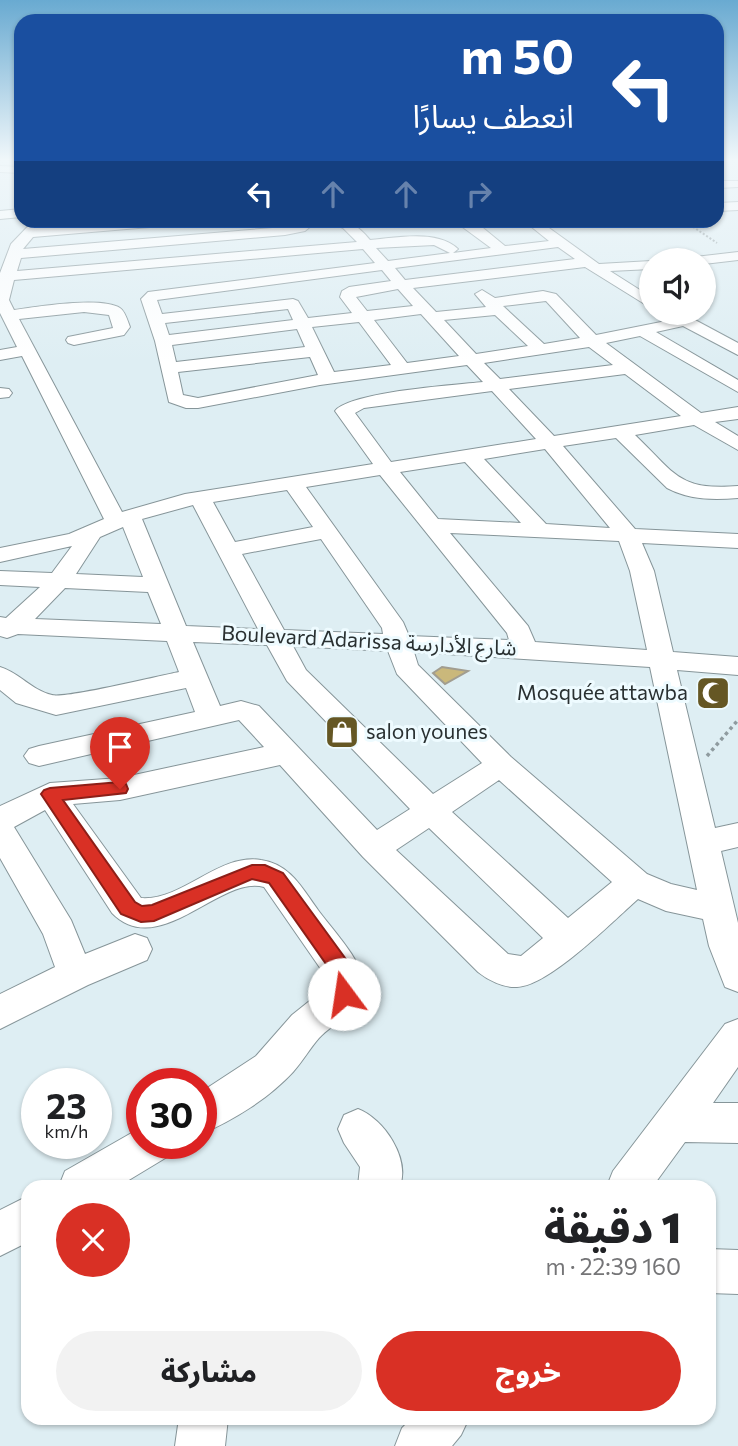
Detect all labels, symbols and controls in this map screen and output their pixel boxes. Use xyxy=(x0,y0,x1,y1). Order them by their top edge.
text: 50 m xyxy=(461,24,574,84)
icon: left xyxy=(598,42,689,133)
text: انعطف يسارًا xyxy=(412,95,574,135)
icon: left xyxy=(241,175,279,213)
icon: ahead xyxy=(314,175,352,213)
icon: ahead xyxy=(387,175,425,213)
icon: right xyxy=(460,175,498,213)
map controls xyxy=(639,248,716,325)
button: sound xyxy=(639,248,716,325)
street label: Boulevard Adarissa شارع الأدارسة xyxy=(221,619,517,664)
mosque icon: Mosquée attawba xyxy=(694,674,732,712)
place label: Mosquée attawba xyxy=(517,679,688,704)
shop icon: salon younes xyxy=(323,713,361,751)
pin xyxy=(90,717,150,789)
place label: salon younes xyxy=(366,718,488,743)
icon: arrive xyxy=(101,728,139,766)
position arrow xyxy=(307,957,381,1031)
speed limit sign: 30 xyxy=(126,1068,217,1159)
text: 23 xyxy=(46,1083,87,1126)
text: km/h xyxy=(45,1120,88,1142)
text: 1 دقيقة xyxy=(544,1200,681,1252)
button: close xyxy=(56,1203,130,1277)
text: 160 m · 22:39 xyxy=(545,1252,681,1280)
button: مشاركة xyxy=(56,1331,362,1411)
button: خروج xyxy=(376,1331,681,1411)

